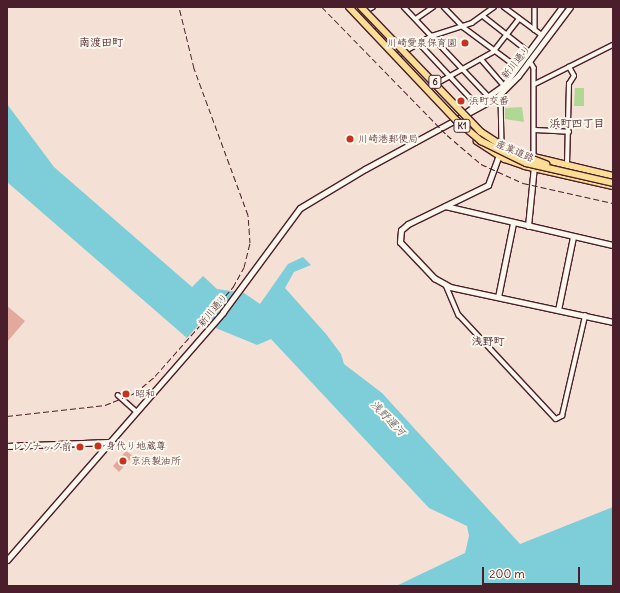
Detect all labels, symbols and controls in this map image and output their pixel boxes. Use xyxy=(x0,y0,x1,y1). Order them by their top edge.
district label: 南渡田町 xyxy=(79,35,123,49)
place label: 川崎愛泉保育園 xyxy=(387,37,457,49)
marker: 川崎愛泉保育園 xyxy=(460,38,470,48)
street label: 新川通り xyxy=(499,43,533,81)
road number: 6 xyxy=(428,75,442,89)
place label: 浜町交番 xyxy=(469,95,509,107)
marker: 浜町交番 xyxy=(456,96,466,106)
district label: 浜町四丁目 xyxy=(550,116,604,130)
road number: K1 xyxy=(453,119,471,133)
place label: 川崎港郵便局 xyxy=(358,133,418,145)
marker: 川崎港郵便局 xyxy=(345,134,355,144)
street label: 産業道路 xyxy=(494,138,536,164)
street label: 新川通り xyxy=(196,291,230,329)
district label: 浅野町 xyxy=(472,334,504,348)
marker: 昭和 xyxy=(120,388,132,400)
place label: 昭和 xyxy=(135,388,155,400)
water label: 浅野運河 xyxy=(368,398,408,438)
place label: 身代り地蔵尊 xyxy=(106,440,166,452)
place label: レゾナック前 xyxy=(12,441,72,453)
marker: 身代り地蔵尊 xyxy=(93,441,103,451)
marker: レゾナック前 xyxy=(75,442,85,452)
place label: 京浜製油所 xyxy=(131,455,181,467)
marker: 京浜製油所 xyxy=(118,456,128,466)
scale bar xyxy=(484,559,582,585)
text: 200 m xyxy=(489,566,525,581)

